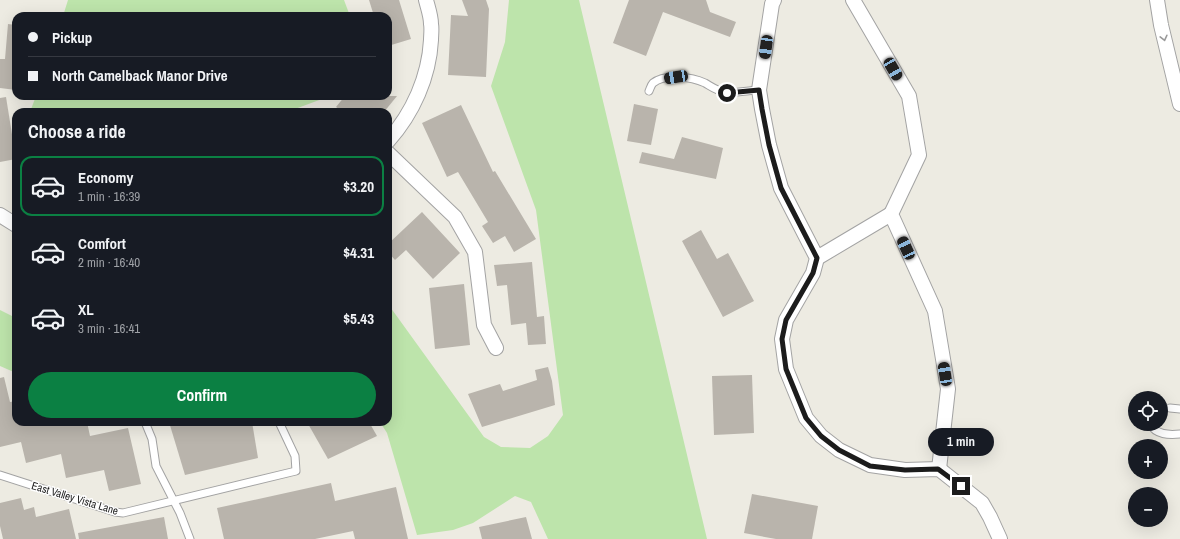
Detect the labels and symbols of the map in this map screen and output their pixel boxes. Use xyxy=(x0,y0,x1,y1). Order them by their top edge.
car xyxy=(758,34,774,60)
one-way arrow xyxy=(1159,35,1168,42)
car xyxy=(882,56,904,82)
car xyxy=(663,69,689,85)
route start xyxy=(718,84,736,102)
car xyxy=(895,235,917,261)
car xyxy=(937,361,953,387)
callout: 1 min xyxy=(928,428,994,456)
route end xyxy=(952,477,970,495)
street label: East Valley Vista Lane xyxy=(30,478,120,518)

